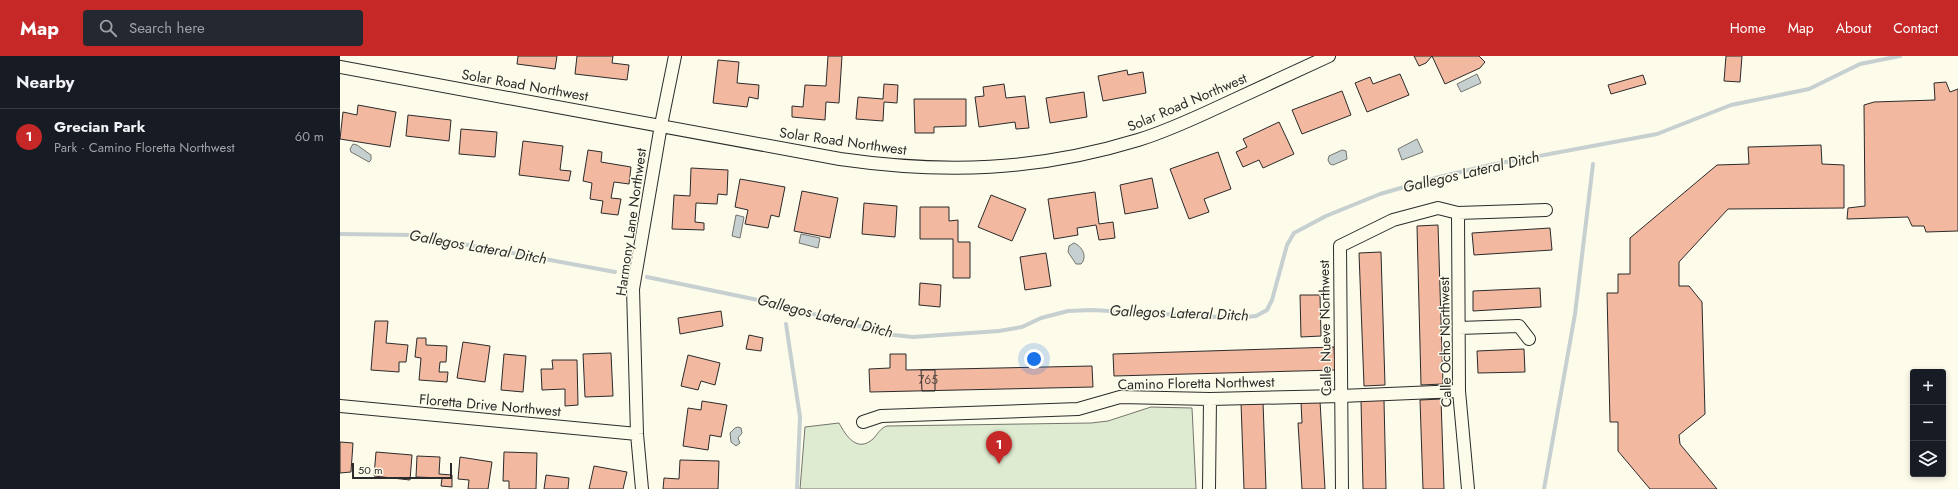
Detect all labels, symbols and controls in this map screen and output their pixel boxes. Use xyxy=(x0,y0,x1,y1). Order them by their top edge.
search box xyxy=(83,10,363,46)
text: Map xyxy=(20,15,59,42)
icon: search xyxy=(97,17,119,39)
text: Search here xyxy=(129,17,205,39)
text: Home xyxy=(1730,18,1766,38)
text: Map xyxy=(1788,18,1814,38)
text: About xyxy=(1836,18,1871,38)
text: Contact xyxy=(1893,18,1938,38)
street label: Solar Road Northwest xyxy=(460,64,590,106)
street label: Solar Road Northwest xyxy=(1124,68,1250,136)
text: Nearby xyxy=(16,70,74,94)
text: Grecian Park xyxy=(54,116,145,138)
street label: Solar Road Northwest xyxy=(778,122,908,160)
text: 1 xyxy=(26,127,32,146)
text: 60 m xyxy=(295,127,324,146)
text: Park · Camino Floretta Northwest xyxy=(54,138,235,157)
street label: Harmony Lane Northwest xyxy=(611,146,651,297)
water label: Gallegos Lateral Ditch xyxy=(1401,146,1541,198)
water label: Gallegos Lateral Ditch xyxy=(408,224,548,270)
street label: Calle Nueve Northwest xyxy=(1314,259,1336,396)
street label: Calle Ocho Northwest xyxy=(1434,276,1456,407)
water label: Gallegos Lateral Ditch xyxy=(755,288,895,344)
water label: Gallegos Lateral Ditch xyxy=(1109,300,1249,326)
your location xyxy=(1024,349,1044,369)
map controls xyxy=(1910,369,1946,477)
button: + xyxy=(1910,369,1946,405)
house number: 765 xyxy=(918,371,938,389)
street label: Camino Floretta Northwest xyxy=(1117,372,1275,394)
street label: Floretta Drive Northwest xyxy=(418,389,562,421)
button: − xyxy=(1910,405,1946,441)
pin: 1 xyxy=(986,431,1012,464)
button: layers xyxy=(1910,441,1946,477)
scale bar xyxy=(352,461,452,480)
text: 50 m xyxy=(358,462,383,478)

